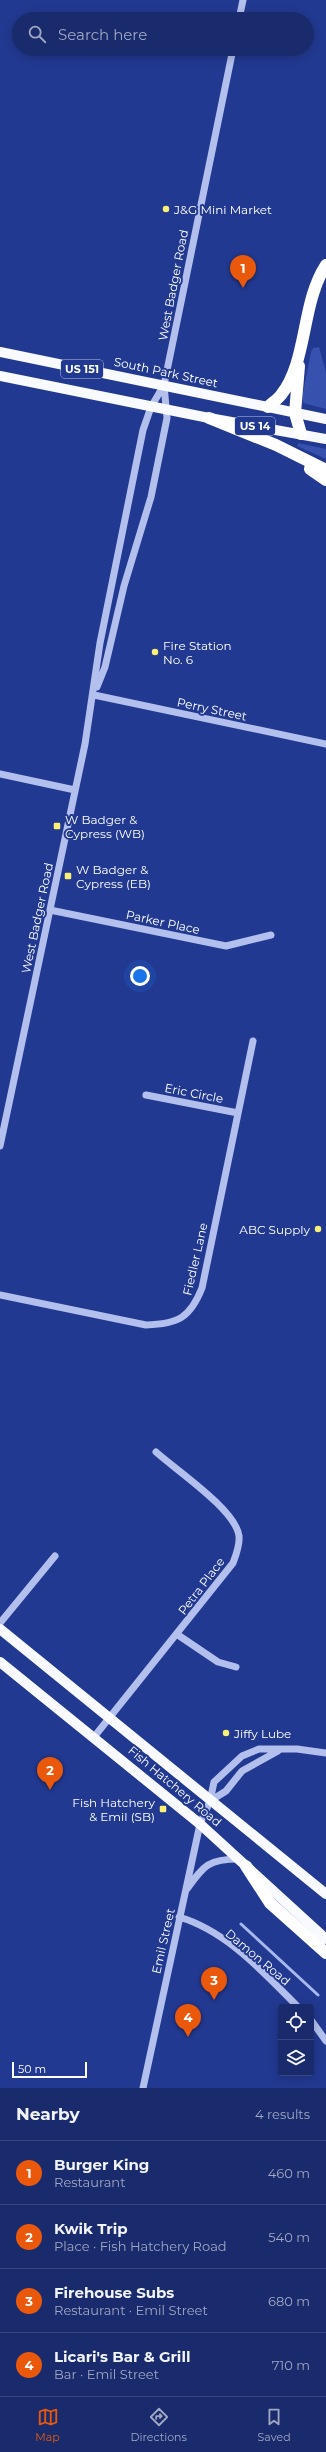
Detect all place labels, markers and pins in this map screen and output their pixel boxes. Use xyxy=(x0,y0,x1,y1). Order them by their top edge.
place label: J&G Mini Market xyxy=(173,202,272,217)
marker: J&G Mini Market xyxy=(161,204,171,214)
pin: 1 xyxy=(230,255,256,288)
place label: Fire Station No. 6 xyxy=(163,638,232,667)
marker: Fire Station No. 6 xyxy=(150,647,160,657)
place label: W Badger & Cypress (WB) xyxy=(65,812,145,841)
marker: W Badger & Cypress (WB) xyxy=(52,821,62,831)
place label: W Badger & Cypress (EB) xyxy=(76,862,151,891)
marker: W Badger & Cypress (EB) xyxy=(63,871,73,881)
place label: ABC Supply xyxy=(239,1222,310,1237)
marker: ABC Supply xyxy=(313,1224,323,1234)
place label: Jiffy Lube xyxy=(233,1726,291,1741)
marker: Jiffy Lube xyxy=(221,1728,231,1738)
pin: 2 xyxy=(37,1757,63,1790)
place label: Fish Hatchery & Emil (SB) xyxy=(72,1795,155,1824)
marker: Fish Hatchery & Emil (SB) xyxy=(158,1804,168,1814)
pin: 3 xyxy=(201,1967,227,2000)
pin: 4 xyxy=(175,2004,201,2037)

